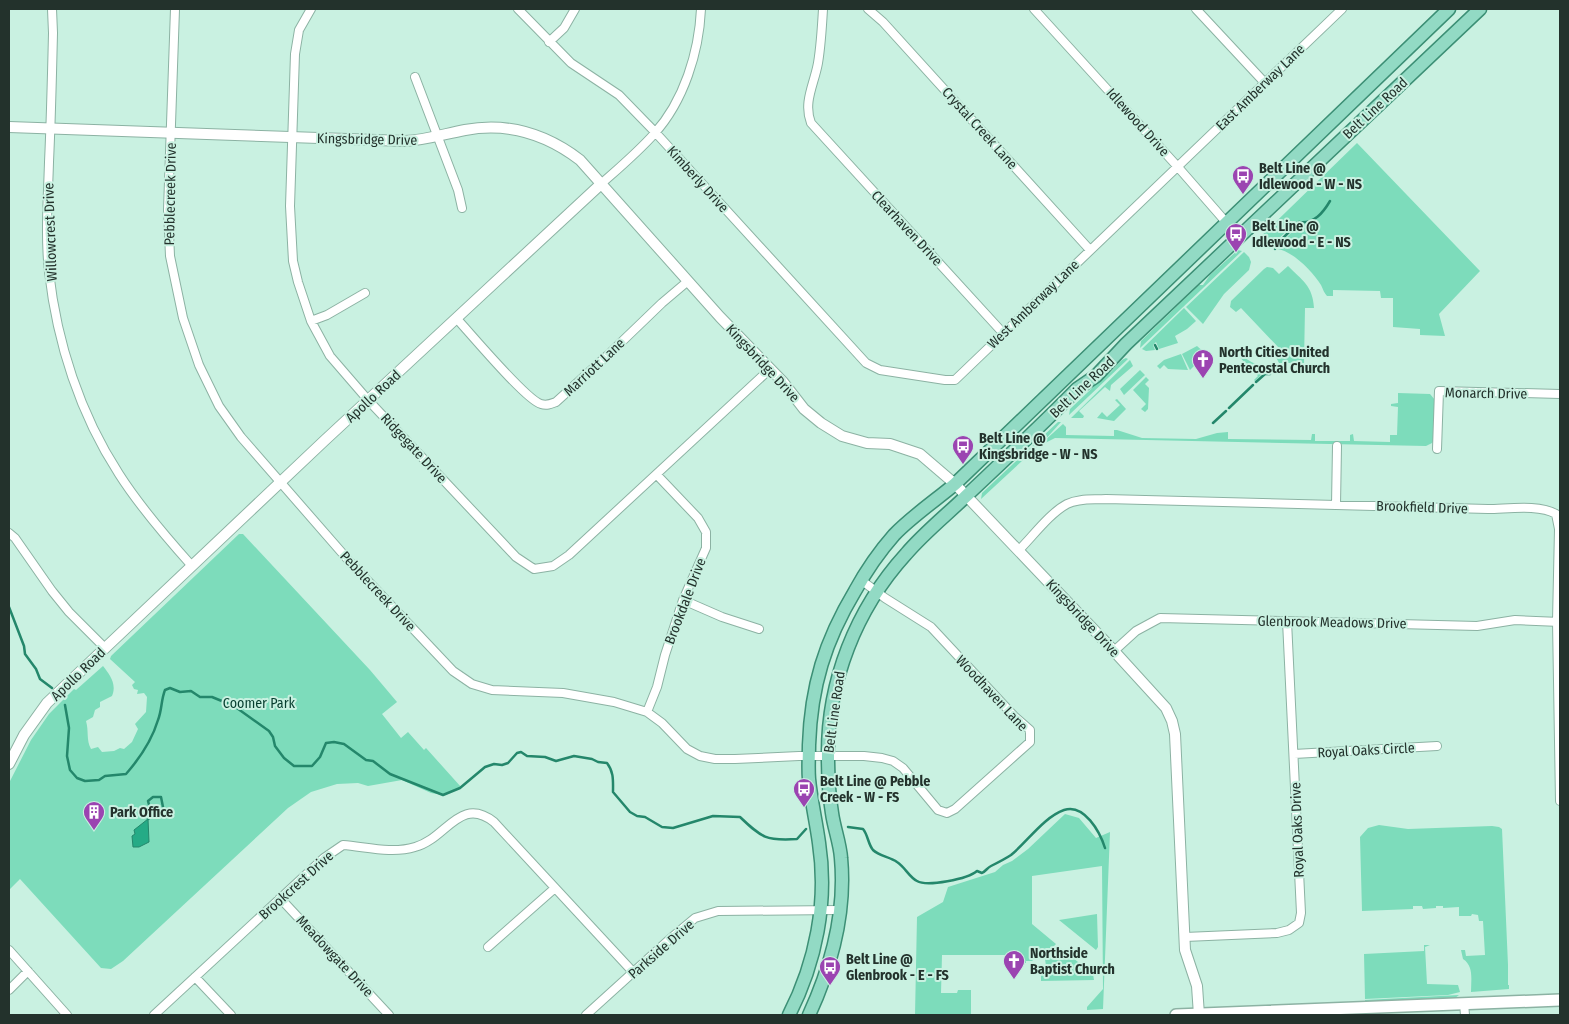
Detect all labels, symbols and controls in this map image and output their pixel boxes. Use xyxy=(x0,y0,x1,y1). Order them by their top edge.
street label: East Amberway Lane xyxy=(1212,41,1308,134)
street label: Belt Line Road xyxy=(1339,74,1411,143)
street label: Crystal Creek Lane xyxy=(938,84,1021,173)
street label: Idlewood Drive xyxy=(1103,85,1173,160)
street label: Kingsbridge Drive xyxy=(317,130,417,149)
street label: Pebblecreek Drive xyxy=(161,142,180,246)
street label: Kimberly Drive xyxy=(663,143,732,216)
place label: Belt Line @ Idlewood - W - NS xyxy=(1259,160,1362,193)
bus stop icon: Belt Line @ Idlewood - W - NS xyxy=(1231,164,1255,195)
street label: Willowcrest Drive xyxy=(40,182,61,282)
street label: Clearhaven Drive xyxy=(867,187,946,270)
place label: Belt Line @ Idlewood - E - NS xyxy=(1252,218,1351,251)
bus stop icon: Belt Line @ Idlewood - E - NS xyxy=(1224,222,1248,253)
street label: West Amberway Lane xyxy=(984,256,1083,352)
street label: Kingsbridge Drive xyxy=(722,321,803,406)
street label: Marriott Lane xyxy=(560,335,628,400)
place label: North Cities United Pentecostal Church xyxy=(1219,344,1330,377)
church icon: North Cities United Pentecostal Church xyxy=(1191,348,1215,379)
street label: Belt Line Road xyxy=(1046,353,1118,422)
street label: Apollo Road xyxy=(342,367,404,426)
street label: Monarch Drive xyxy=(1445,384,1527,403)
street label: Ridgegate Drive xyxy=(377,410,450,487)
place label: Belt Line @ Kingsbridge - W - NS xyxy=(979,430,1097,463)
bus stop icon: Belt Line @ Kingsbridge - W - NS xyxy=(951,434,975,465)
street label: Brookfield Drive xyxy=(1376,497,1468,518)
street label: Pebblecreek Drive xyxy=(336,548,419,635)
street label: Brookdale Drive xyxy=(661,556,710,647)
street label: Kingsbridge Drive xyxy=(1042,576,1123,661)
street label: Glenbrook Meadows Drive xyxy=(1257,613,1407,632)
street label: Apollo Road xyxy=(48,644,109,705)
street label: Woodhaven Lane xyxy=(952,652,1031,735)
street label: Belt Line Road xyxy=(820,670,849,754)
park label: Coomer Park xyxy=(223,695,296,712)
street label: Royal Oaks Circle xyxy=(1317,739,1415,762)
place label: Belt Line @ Pebble Creek - W - FS xyxy=(820,773,930,806)
bus stop icon: Belt Line @ Pebble Creek - W - FS xyxy=(792,777,816,808)
street label: Royal Oaks Drive xyxy=(1287,782,1308,878)
building icon: Park Office xyxy=(82,800,106,831)
place label: Park Office xyxy=(110,804,173,821)
street label: Brookcrest Drive xyxy=(256,847,337,923)
street label: Meadowgate Drive xyxy=(293,912,377,1001)
street label: Parkside Drive xyxy=(625,916,698,983)
place label: Northside Baptist Church xyxy=(1030,945,1115,978)
church icon: Northside Baptist Church xyxy=(1002,949,1026,980)
place label: Belt Line @ Glenbrook - E - FS xyxy=(846,951,949,984)
bus stop icon: Belt Line @ Glenbrook - E - FS xyxy=(818,955,842,986)

